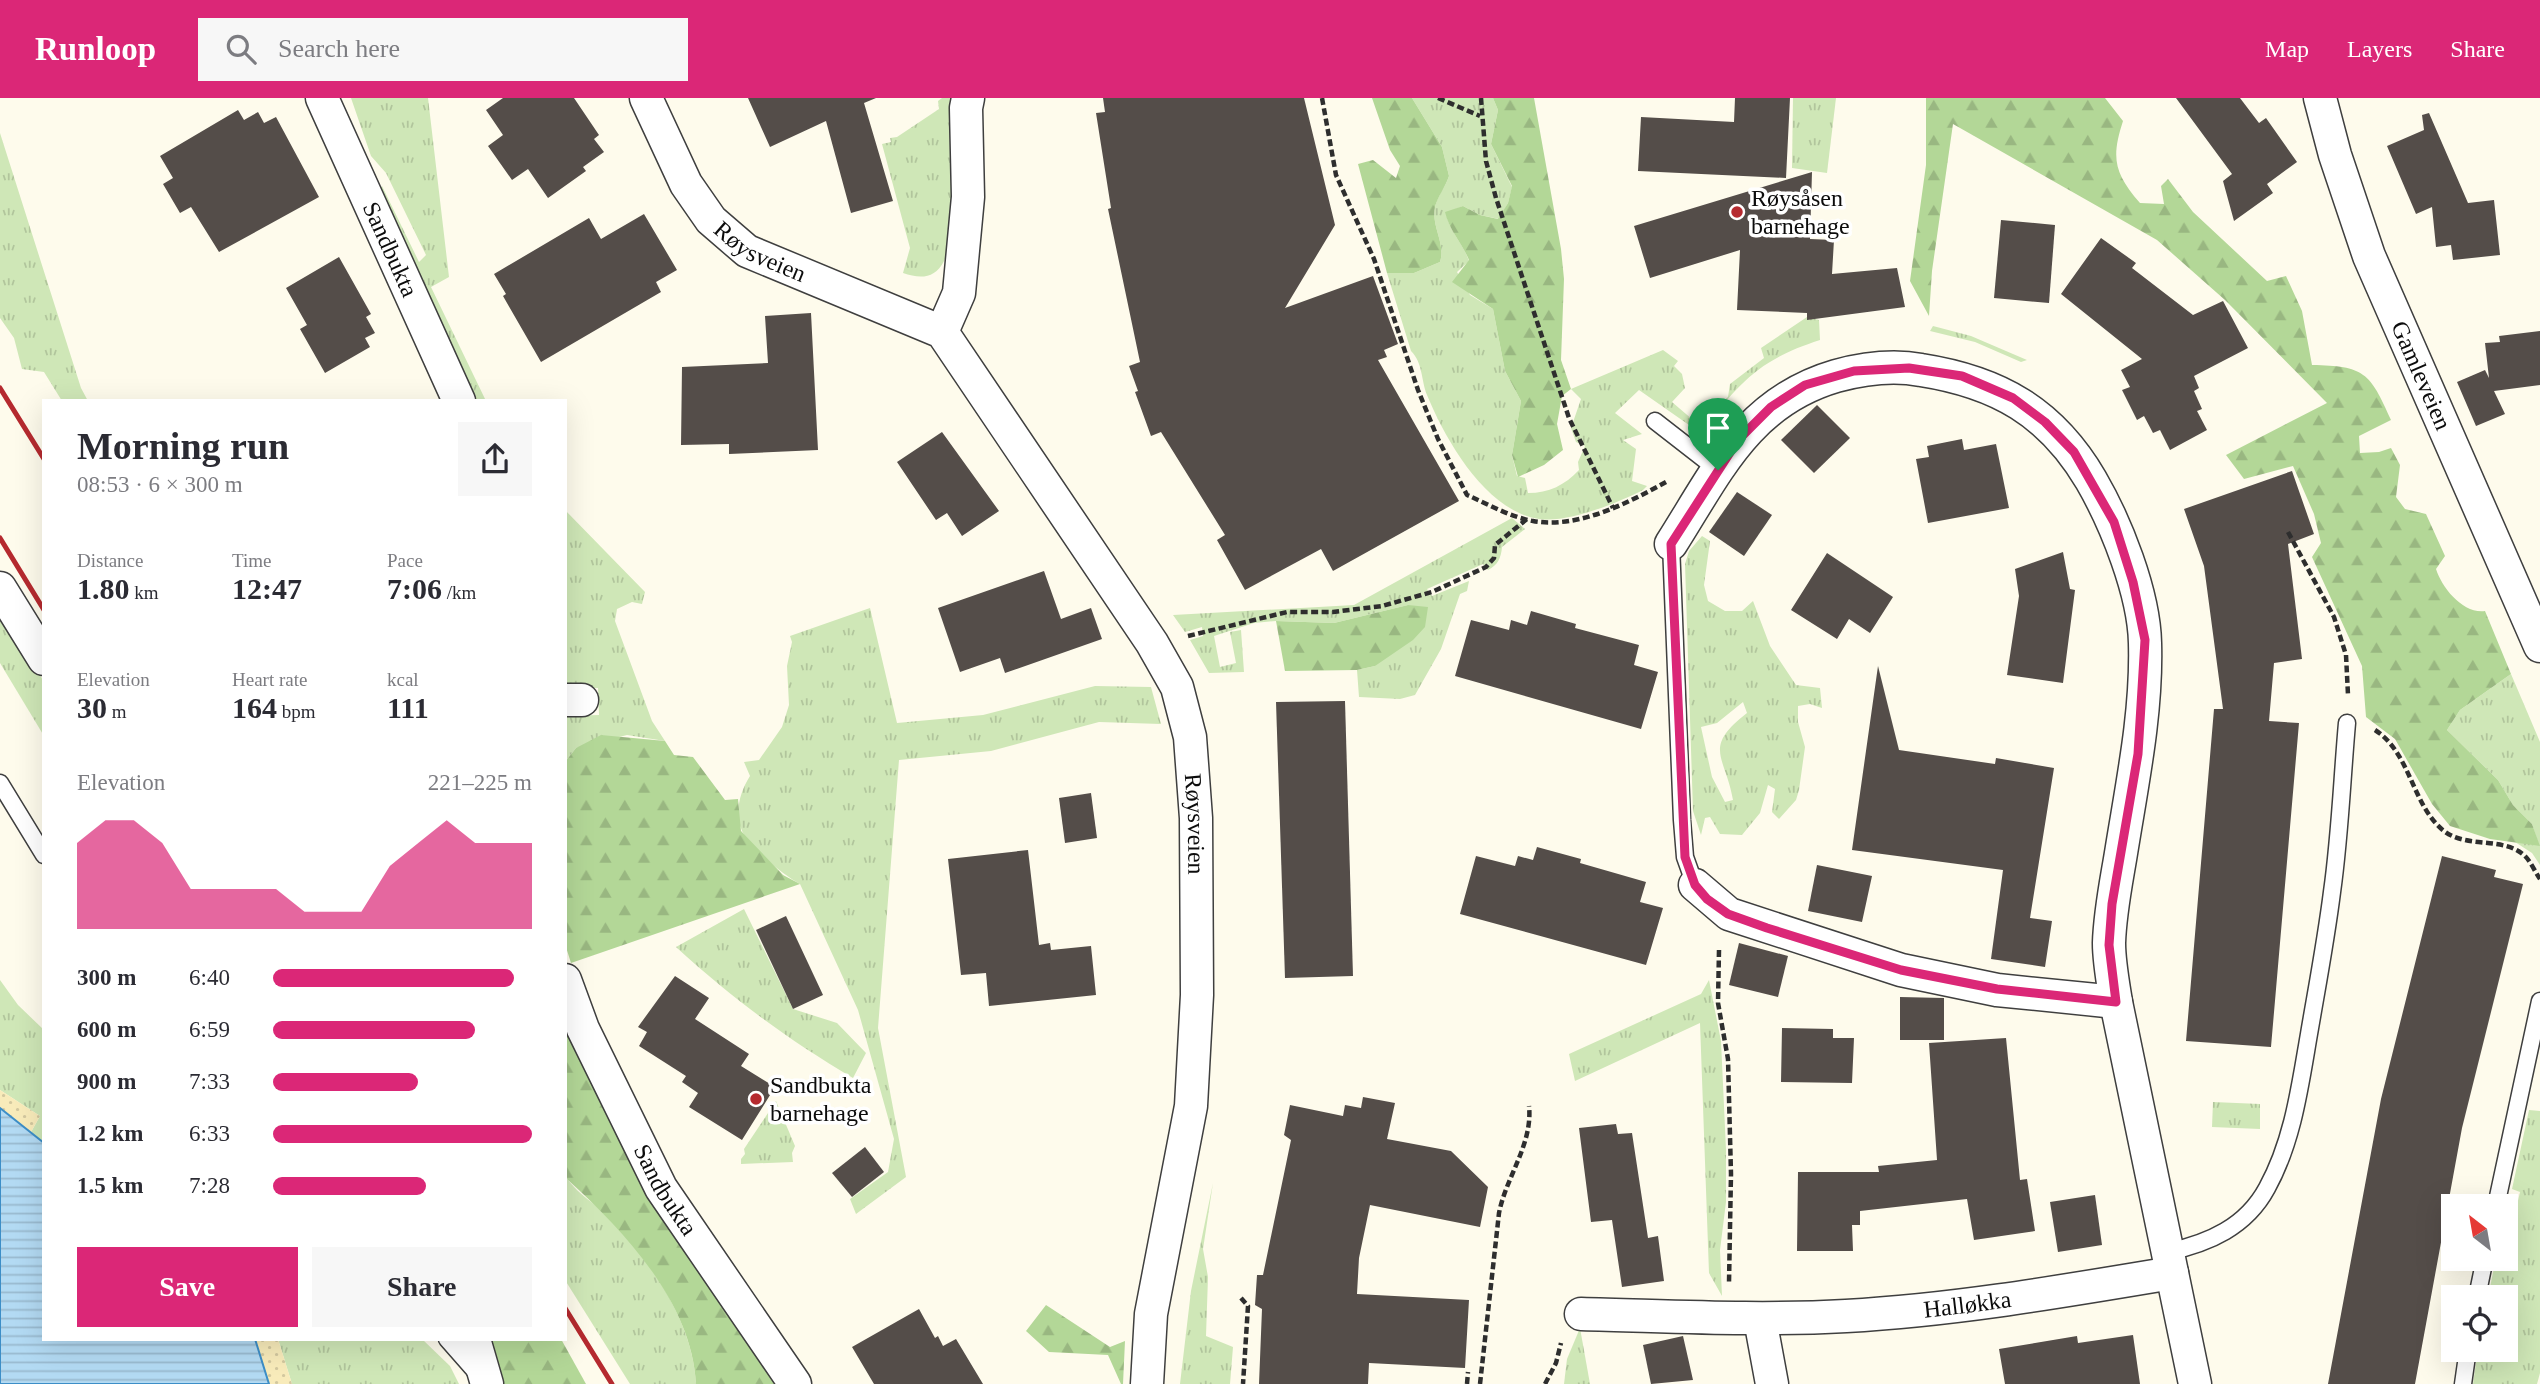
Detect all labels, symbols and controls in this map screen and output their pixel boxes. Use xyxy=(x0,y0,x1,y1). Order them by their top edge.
search box xyxy=(198,18,688,81)
icon: search xyxy=(222,30,260,68)
text: Runloop xyxy=(35,31,156,67)
text: Search here xyxy=(278,34,400,63)
text: Map xyxy=(2265,36,2309,62)
text: Layers xyxy=(2347,36,2412,62)
text: Share xyxy=(2450,36,2505,62)
place label: Røysåsen barnehage xyxy=(1751,185,1850,239)
street label: Sandbukta xyxy=(358,198,423,301)
marker: Røysåsen barnehage xyxy=(1729,204,1745,220)
street label: Røysveien xyxy=(709,216,810,287)
street label: Gamleveien xyxy=(2386,317,2457,434)
pin xyxy=(1688,398,1748,470)
icon: arrive xyxy=(1699,409,1737,447)
button: share xyxy=(458,422,532,496)
text: Morning run xyxy=(77,425,289,467)
text: 08:53 · 6 × 300 m xyxy=(77,472,243,497)
text: Distance xyxy=(77,550,143,571)
text: Time xyxy=(232,550,271,571)
text: Pace xyxy=(387,550,423,571)
text: 1.80 xyxy=(77,572,130,605)
text: 12:47 xyxy=(232,572,302,605)
text: 7:06 xyxy=(387,572,442,605)
text: km xyxy=(130,582,159,603)
text: /km xyxy=(442,582,476,603)
text: Elevation xyxy=(77,669,150,690)
text: Heart rate xyxy=(232,669,307,690)
text: kcal xyxy=(387,669,419,690)
text: 30 xyxy=(77,691,107,724)
text: 164 xyxy=(232,691,277,724)
text: 111 xyxy=(387,691,429,724)
text: m xyxy=(107,701,127,722)
text: bpm xyxy=(277,701,316,722)
text: Elevation xyxy=(77,770,165,795)
text: 221–225 m xyxy=(428,770,532,795)
street label: Røysveien xyxy=(1180,772,1209,875)
text: 300 m xyxy=(77,965,136,990)
text: 6:40 xyxy=(189,965,230,990)
text: 600 m xyxy=(77,1017,136,1042)
text: 6:59 xyxy=(189,1017,230,1042)
text: 900 m xyxy=(77,1069,136,1094)
text: 7:33 xyxy=(189,1069,230,1094)
place label: Sandbukta barnehage xyxy=(770,1072,872,1126)
marker: Sandbukta barnehage xyxy=(748,1091,764,1107)
text: 1.2 km xyxy=(77,1121,143,1146)
text: 6:33 xyxy=(189,1121,230,1146)
street label: Sandbukta xyxy=(629,1140,703,1241)
text: 1.5 km xyxy=(77,1173,143,1198)
text: 7:28 xyxy=(189,1173,230,1198)
north arrow xyxy=(2441,1194,2518,1270)
map controls xyxy=(2441,1194,2518,1362)
button: Save xyxy=(77,1247,298,1327)
button: Share xyxy=(312,1247,532,1327)
button: locate xyxy=(2441,1285,2518,1362)
street label: Halløkka xyxy=(1922,1286,2013,1323)

